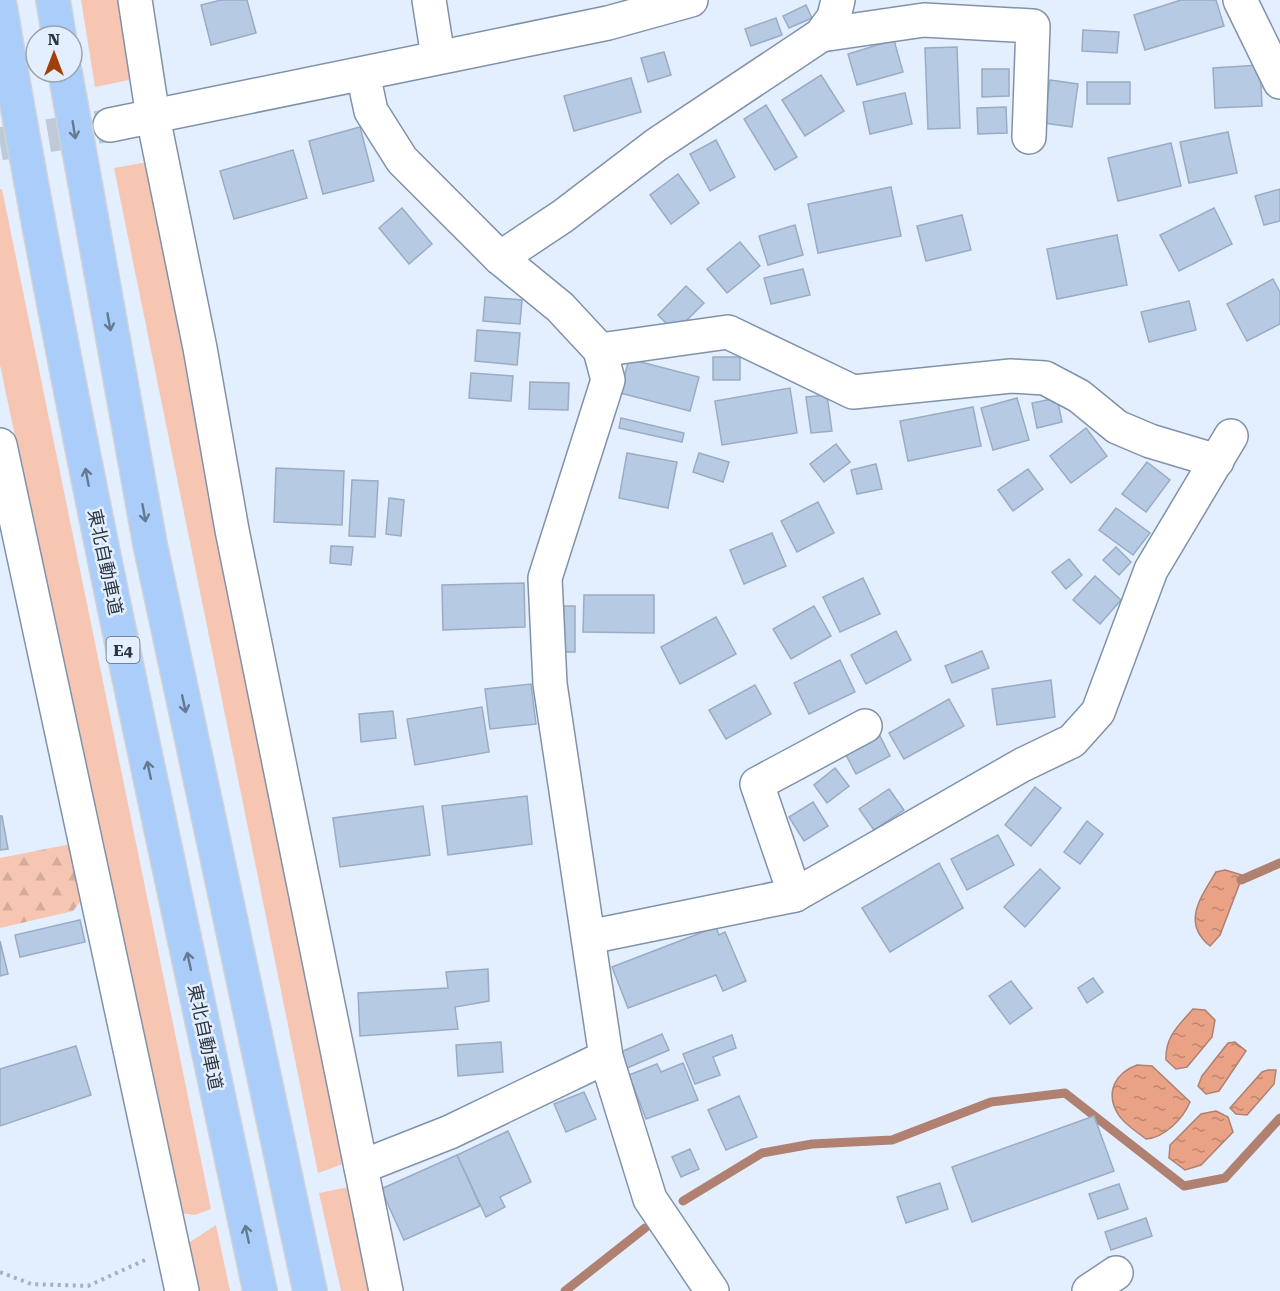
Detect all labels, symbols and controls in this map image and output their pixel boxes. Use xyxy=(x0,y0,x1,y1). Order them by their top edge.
north arrow xyxy=(24,24,84,84)
text: N xyxy=(48,30,60,49)
one-way arrow xyxy=(69,119,80,139)
one-way arrow xyxy=(104,311,115,331)
one-way arrow xyxy=(81,467,92,487)
one-way arrow xyxy=(139,503,150,523)
street label: 東北自動車道 xyxy=(84,507,127,617)
road number: E4 xyxy=(106,637,140,663)
one-way arrow xyxy=(179,694,191,713)
one-way arrow xyxy=(142,761,154,780)
one-way arrow xyxy=(183,952,194,971)
street label: 東北自動車道 xyxy=(184,982,227,1092)
one-way arrow xyxy=(241,1225,253,1244)

